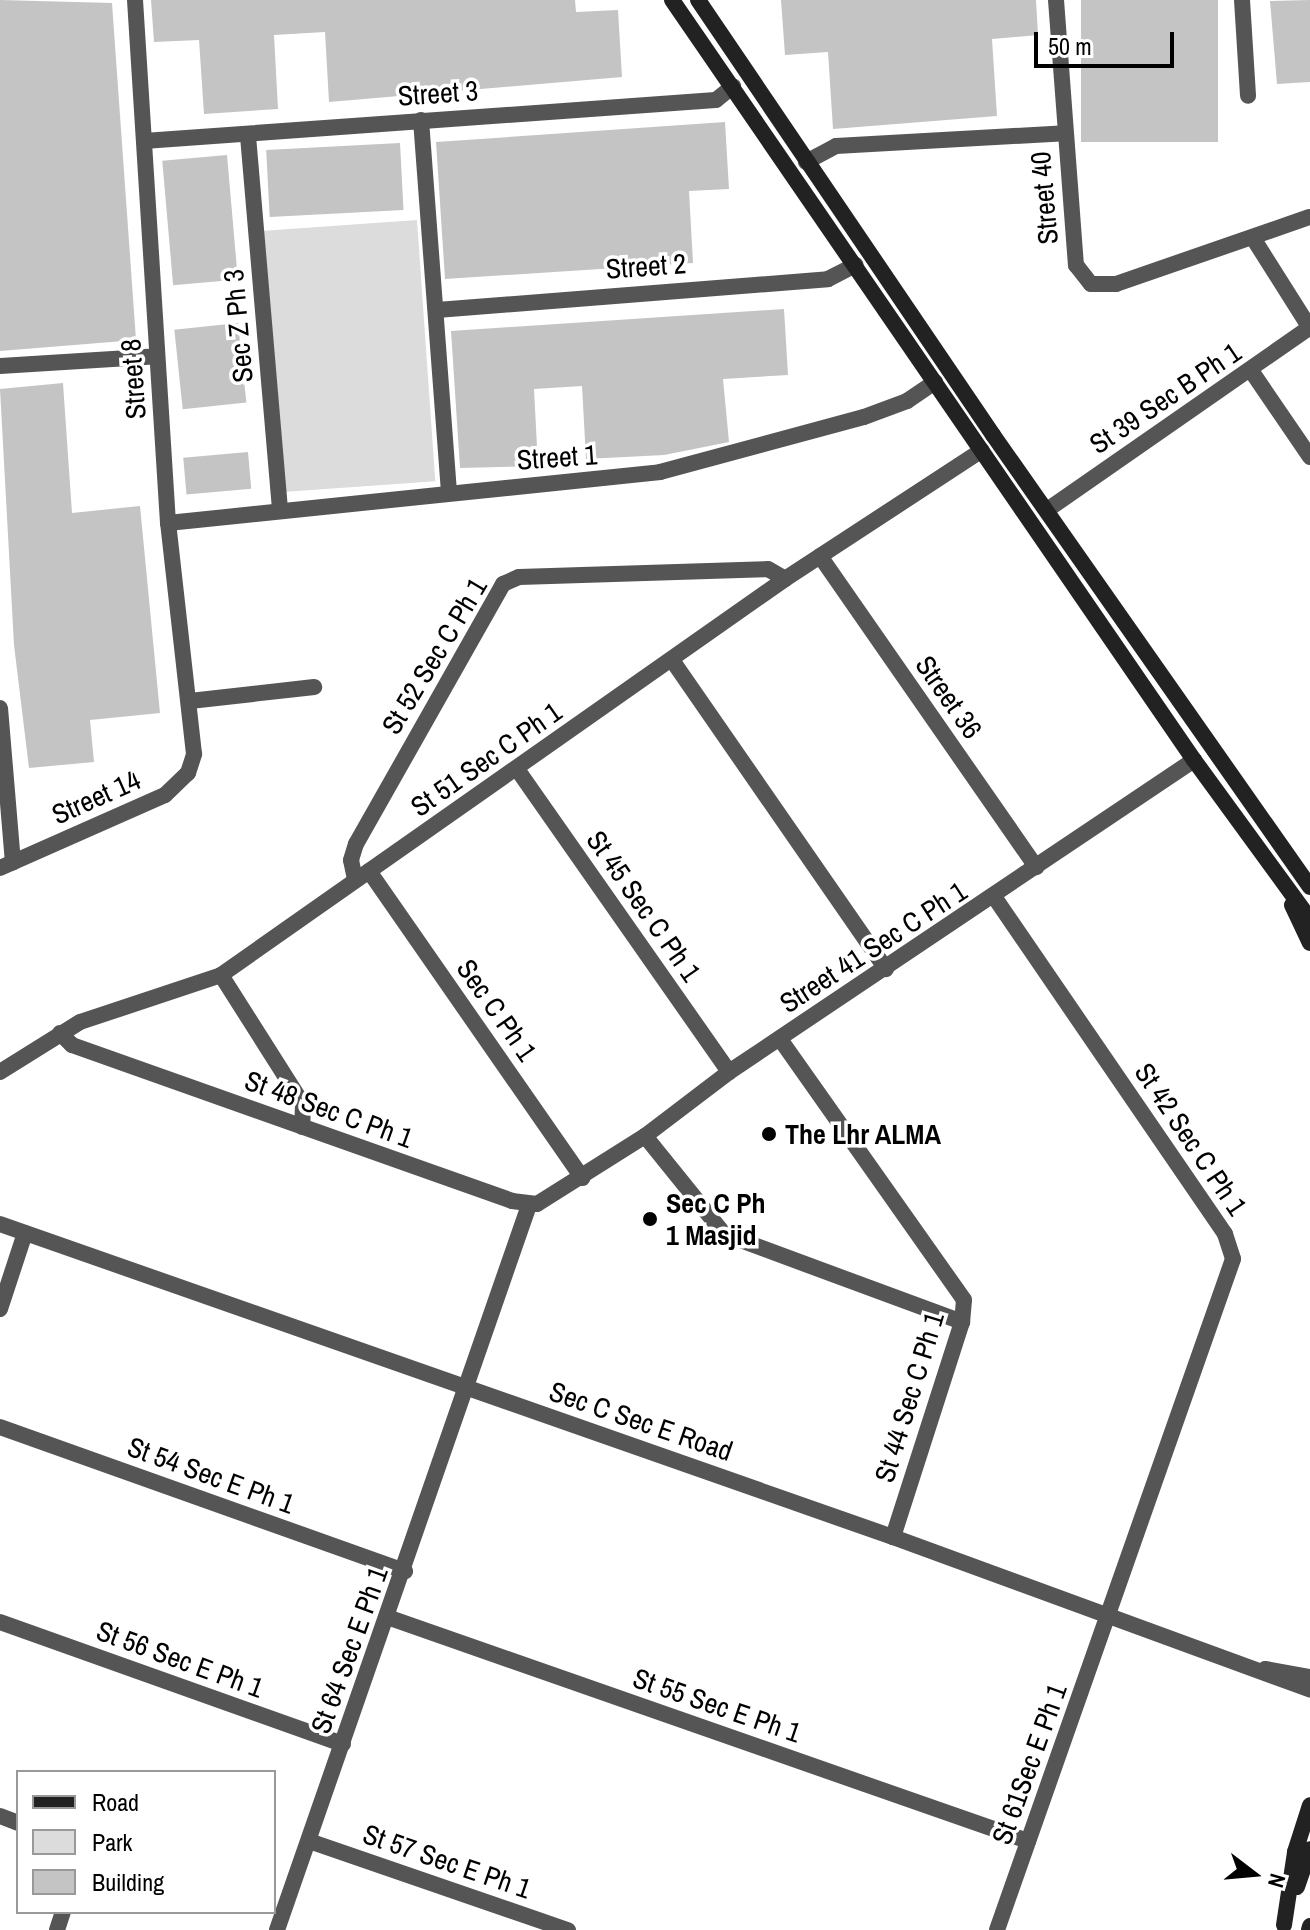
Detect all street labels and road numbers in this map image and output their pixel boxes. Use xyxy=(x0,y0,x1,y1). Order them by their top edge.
street label: Street 3 xyxy=(397,73,479,113)
street label: Street 40 xyxy=(1023,150,1065,246)
street label: Street 2 xyxy=(605,246,687,286)
street label: Sec Z Ph 3 xyxy=(216,268,260,384)
street label: St 39 Sec B Ph 1 xyxy=(1083,335,1247,461)
street label: Street 8 xyxy=(113,338,153,420)
street label: Street 1 xyxy=(516,437,598,477)
street label: St 52 Sec C Ph 1 xyxy=(374,572,494,740)
street label: Street 36 xyxy=(909,649,989,745)
street label: St 51 Sec C Ph 1 xyxy=(404,695,568,823)
street label: Street 14 xyxy=(47,763,145,831)
street label: St 45 Sec C Ph 1 xyxy=(580,824,708,988)
street label: Street 41 Sec C Ph 1 xyxy=(773,874,973,1020)
street label: Sec C Ph 1 xyxy=(450,953,544,1067)
street label: St 42 Sec C Ph 1 xyxy=(1128,1057,1254,1221)
street label: St 48 Sec C Ph 1 xyxy=(240,1063,418,1155)
street label: St 44 Sec C Ph 1 xyxy=(867,1308,951,1486)
street label: Sec C Sec E Road xyxy=(545,1374,737,1468)
street label: St 54 Sec E Ph 1 xyxy=(123,1429,299,1521)
street label: St 64 Sec E Ph 1 xyxy=(303,1562,395,1738)
street label: St 56 Sec E Ph 1 xyxy=(92,1613,268,1705)
street label: St 55 Sec E Ph 1 xyxy=(629,1661,805,1749)
street label: St 61Sec E Ph 1 xyxy=(984,1679,1074,1849)
street label: St 57 Sec E Ph 1 xyxy=(359,1817,535,1905)

